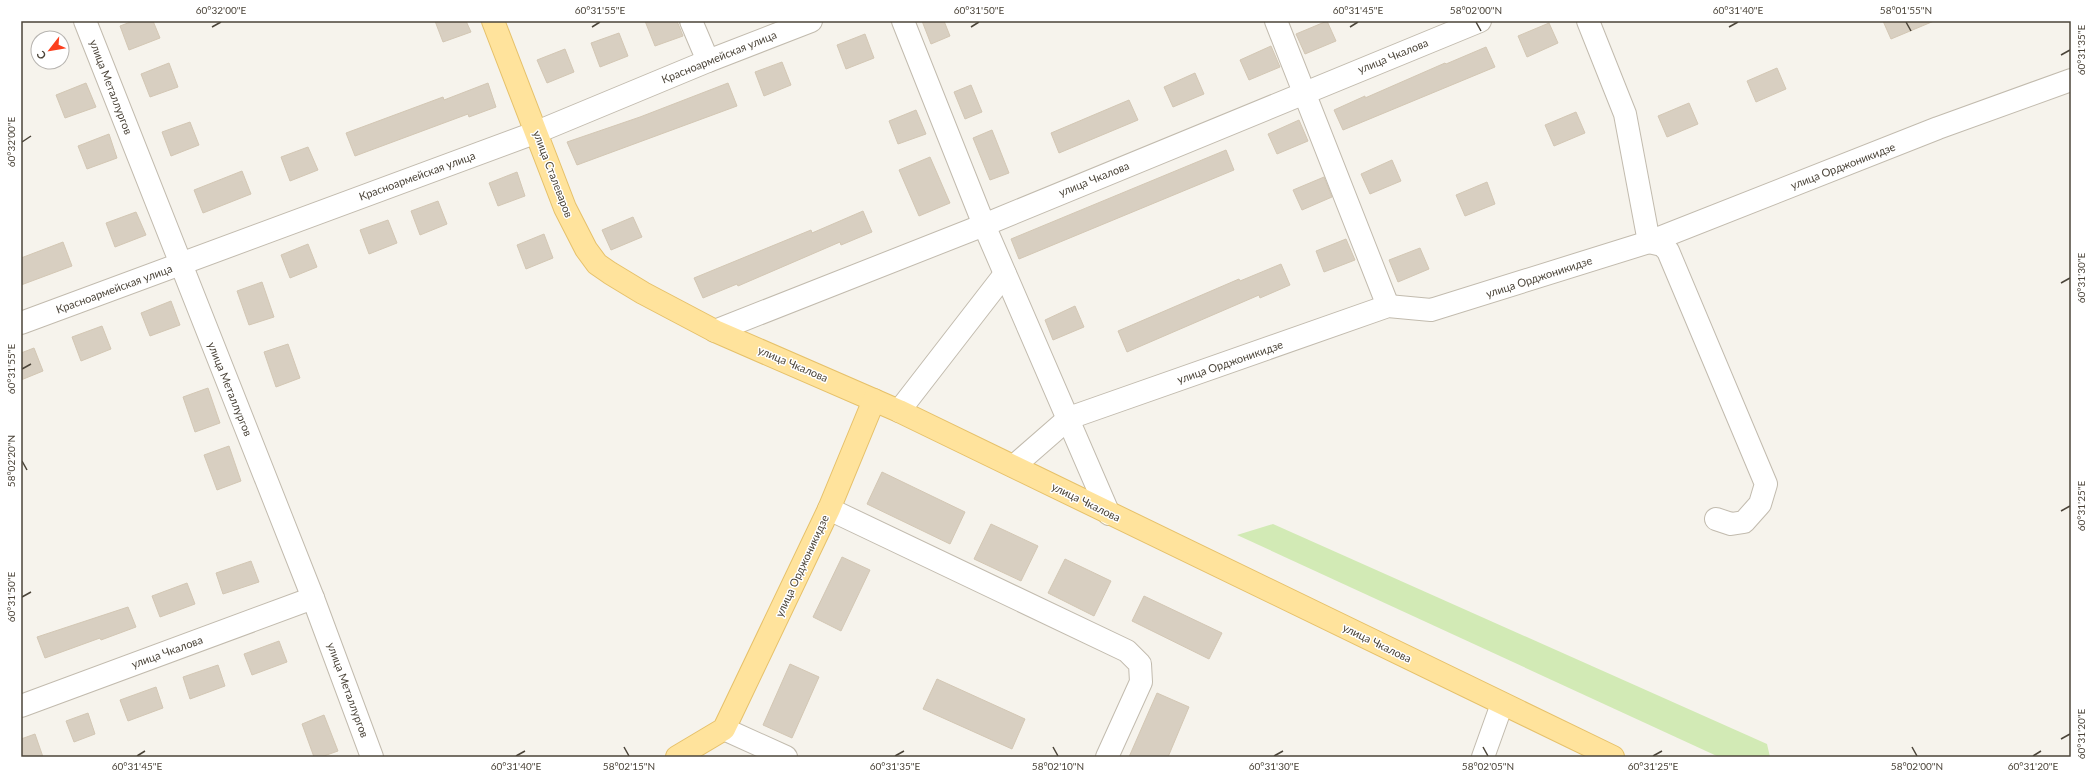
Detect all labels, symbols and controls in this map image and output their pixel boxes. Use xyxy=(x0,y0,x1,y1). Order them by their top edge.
text: 60°32'00"E xyxy=(196,4,246,16)
text: 60°31'55"E xyxy=(575,4,625,16)
text: 60°31'50"E xyxy=(954,4,1004,16)
text: 60°31'45"E xyxy=(1333,4,1383,16)
text: 58°02'00"N xyxy=(1450,4,1502,16)
text: 60°31'40"E xyxy=(1713,4,1763,16)
text: 58°01'55"N xyxy=(1880,4,1932,16)
text: 60°31'35"E xyxy=(2075,25,2087,75)
street label: Красноармейская улица xyxy=(659,28,778,86)
north arrow xyxy=(30,30,70,70)
street label: улица Чкалова xyxy=(1356,35,1430,76)
street label: улица Металлургов xyxy=(87,38,136,136)
text: С xyxy=(33,48,48,62)
text: 60°32'00"E xyxy=(5,117,17,167)
street label: улица Сталеваров xyxy=(531,129,576,219)
street label: улица Орджоникидзе xyxy=(1789,139,1897,192)
street label: Красноармейская улица xyxy=(357,148,477,203)
street label: улица Чкалова xyxy=(1057,158,1131,199)
street label: улица Орджоникидзе xyxy=(1484,253,1594,300)
text: 60°31'30"E xyxy=(2075,253,2087,303)
street label: Красноармейская улица xyxy=(54,261,174,316)
street label: улица Орджоникидзе xyxy=(1175,337,1285,386)
street label: улица Металлургов xyxy=(206,340,255,438)
street label: улица Чкалова xyxy=(756,343,830,384)
text: 60°31'55"E xyxy=(5,344,17,394)
text: 58°02'20"N xyxy=(5,435,17,487)
street label: улица Чкалова xyxy=(1050,479,1123,524)
text: 60°31'25"E xyxy=(2075,481,2087,531)
street label: улица Орджоникидзе xyxy=(772,513,831,619)
text: 60°31'50"E xyxy=(5,572,17,622)
street label: улица Чкалова xyxy=(1341,620,1414,665)
street label: улица Чкалова xyxy=(129,633,204,670)
street label: улица Металлургов xyxy=(325,640,372,739)
text: 60°31'20"E xyxy=(2075,709,2087,759)
text: 60°31'45"E xyxy=(112,760,162,772)
text: 60°31'40"E xyxy=(491,760,541,772)
text: 58°02'15"N xyxy=(603,760,655,772)
text: 60°31'35"E xyxy=(870,760,920,772)
text: 58°02'10"N xyxy=(1032,760,1084,772)
text: 60°31'30"E xyxy=(1249,760,1299,772)
text: 58°02'05"N xyxy=(1462,760,1514,772)
text: 60°31'25"E xyxy=(1628,760,1678,772)
text: 58°02'00"N xyxy=(1891,760,1943,772)
text: 60°31'20"E xyxy=(2008,760,2058,772)

